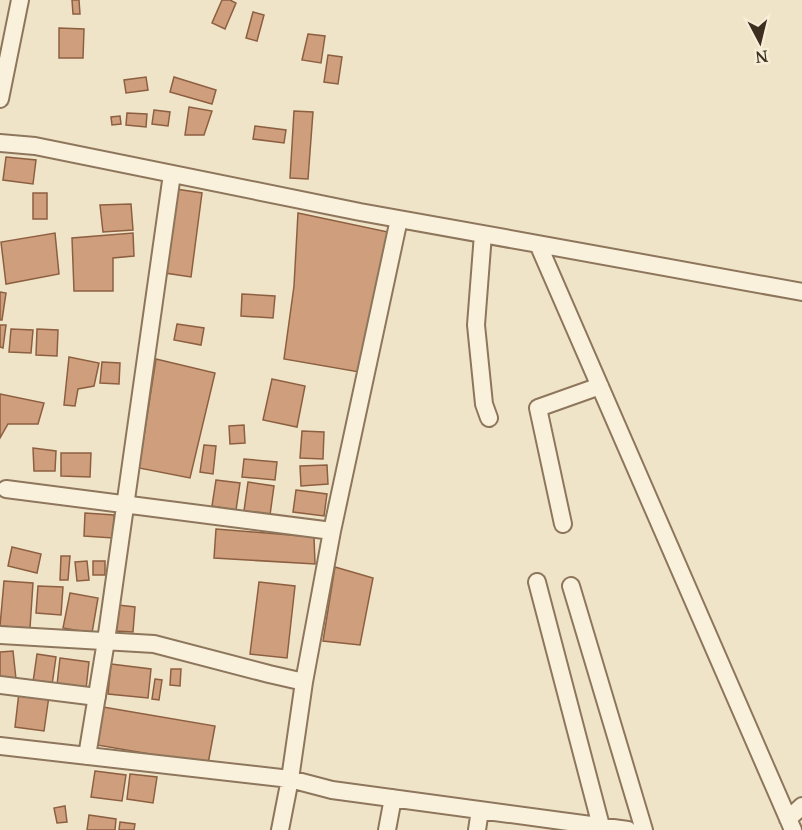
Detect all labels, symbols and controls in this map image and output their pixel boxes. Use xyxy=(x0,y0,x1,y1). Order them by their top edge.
north arrow xyxy=(730,12,790,72)
text: N xyxy=(754,45,769,69)

